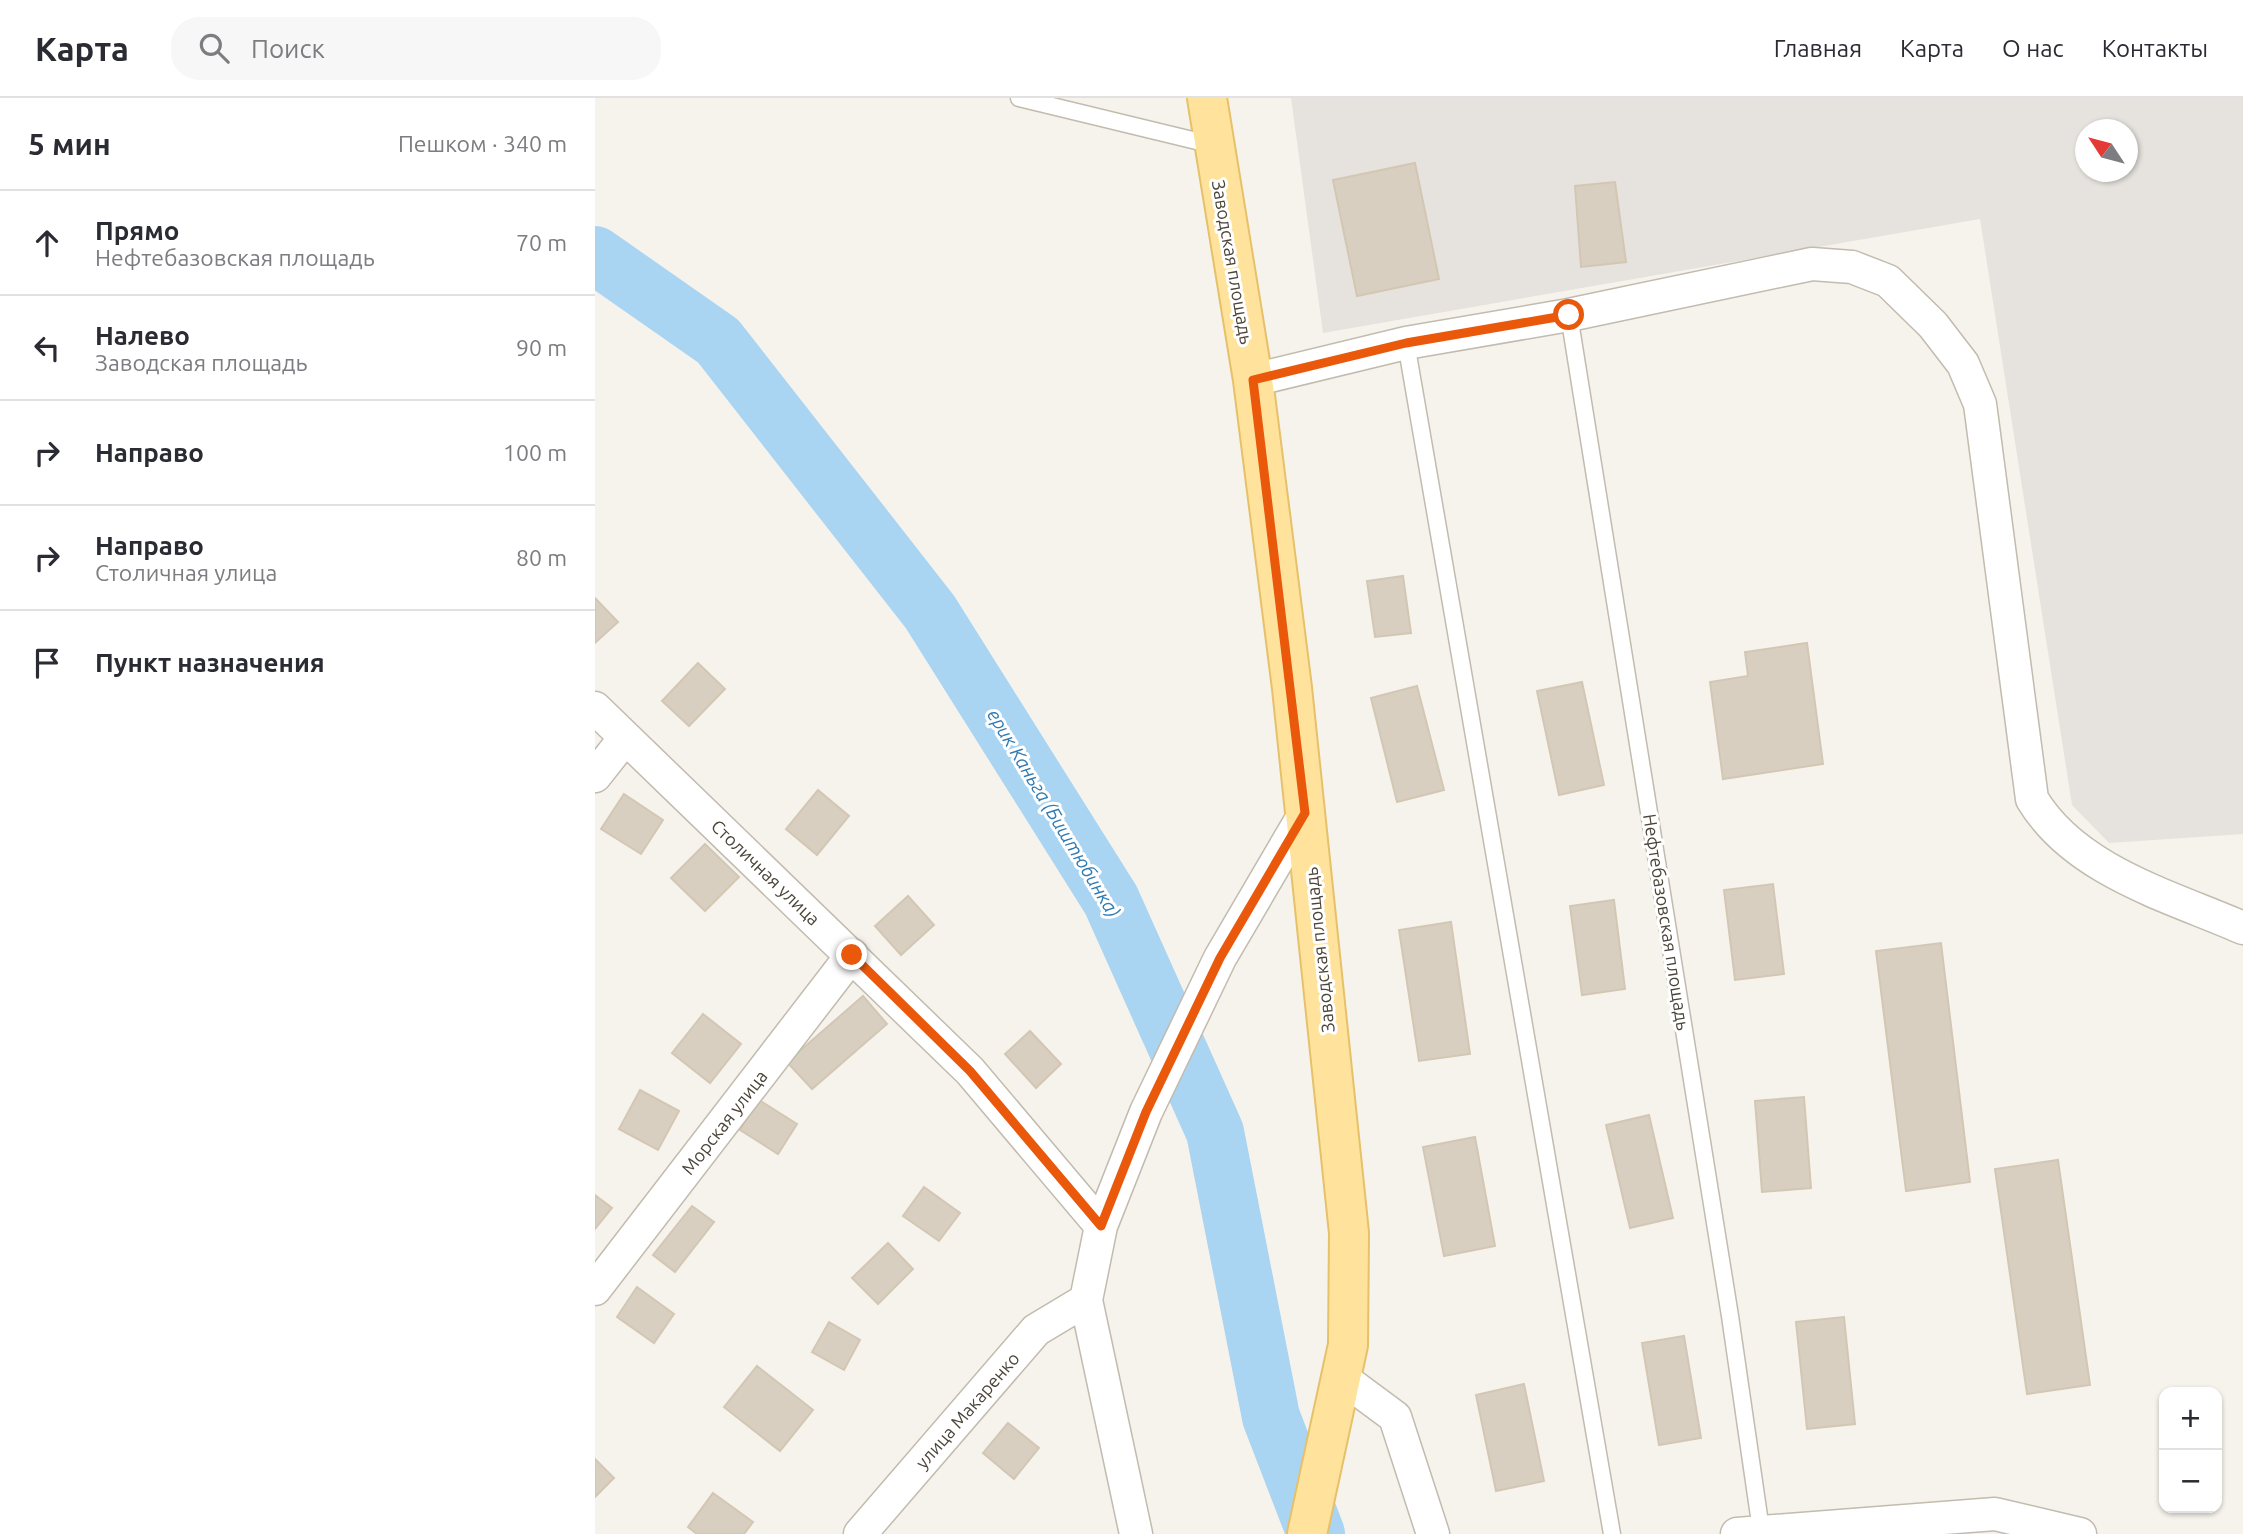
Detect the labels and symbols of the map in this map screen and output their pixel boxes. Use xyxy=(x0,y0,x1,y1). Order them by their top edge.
north arrow xyxy=(2075,119,2138,182)
street label: Заводская площадь xyxy=(1209,178,1257,346)
route start xyxy=(1553,299,1584,330)
water label: ерик Каньга (Биштюбинка) xyxy=(983,705,1125,921)
street label: Нефтебазовская площадь xyxy=(1640,812,1694,1032)
street label: Столичная улица xyxy=(708,815,824,929)
street label: Заводская площадь xyxy=(1300,866,1338,1034)
route end xyxy=(836,939,867,970)
street label: Морская улица xyxy=(677,1066,771,1178)
street label: улица Макаренко xyxy=(911,1348,1023,1472)

